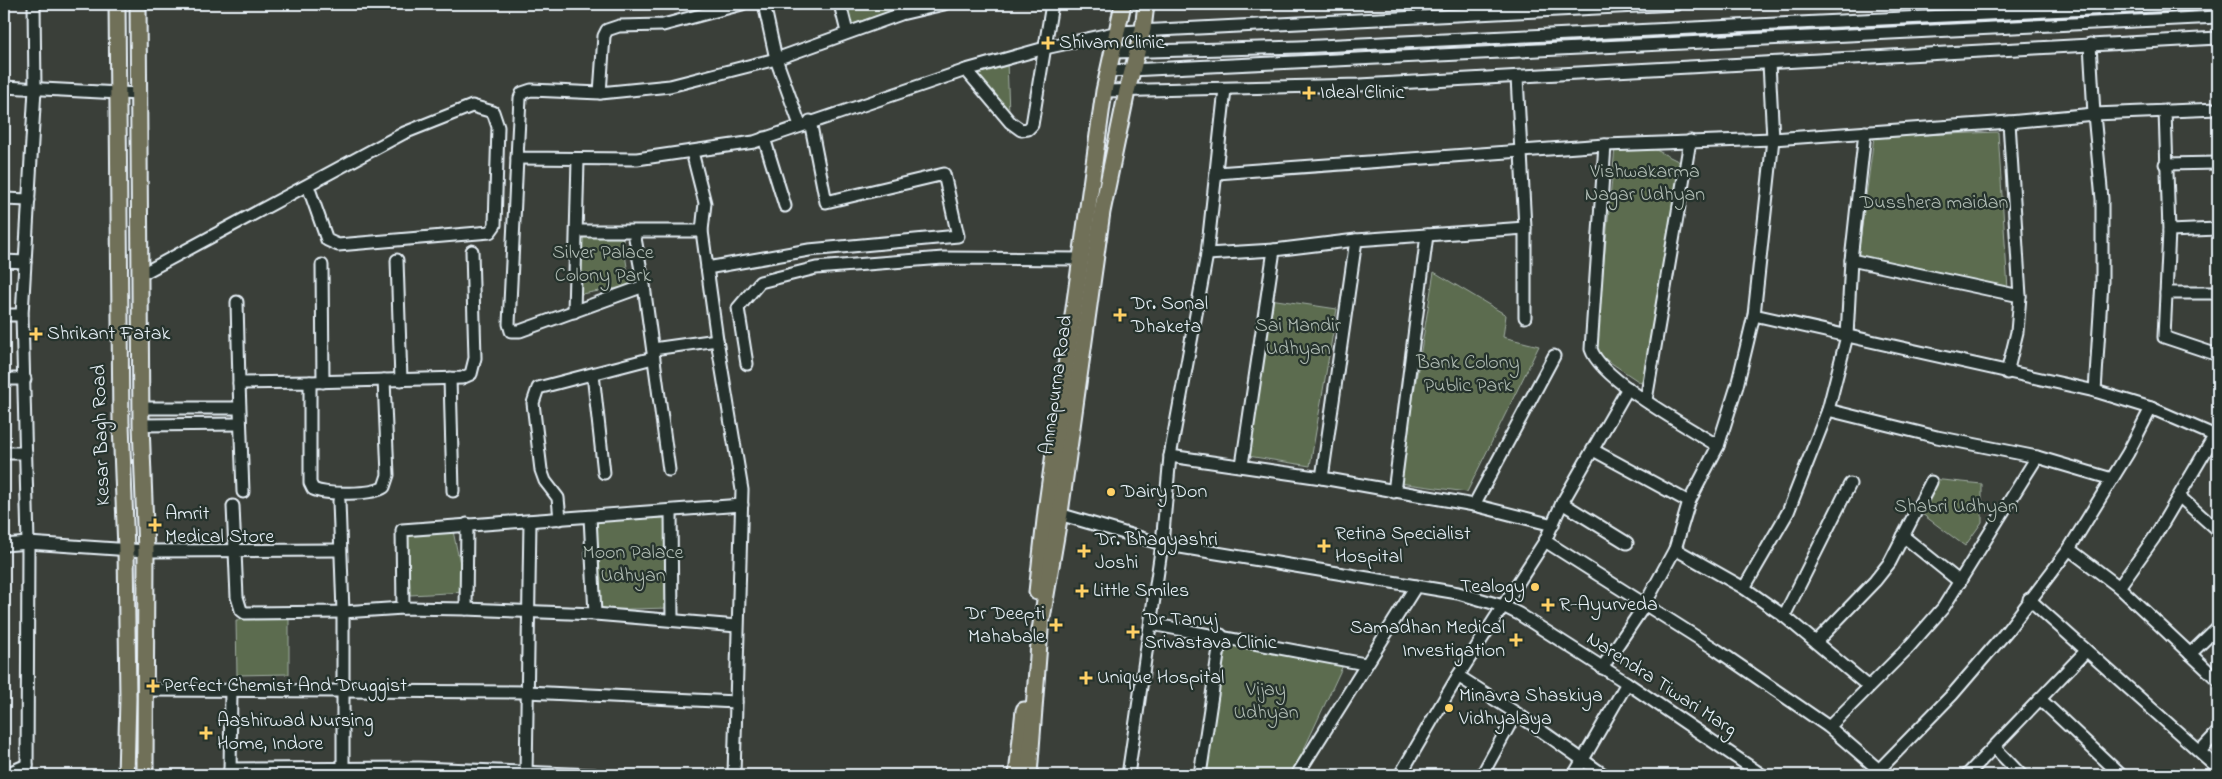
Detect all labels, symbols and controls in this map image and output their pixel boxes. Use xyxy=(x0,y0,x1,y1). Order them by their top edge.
place label: Shivam Clinic xyxy=(1059,29,1164,58)
marker: Shivam Clinic xyxy=(1041,36,1055,50)
place label: Ideal Clinic xyxy=(1320,79,1404,108)
marker: Ideal Clinic xyxy=(1302,86,1316,100)
park label: Vishwakarma Nagar Udhyan xyxy=(1585,158,1705,211)
park label: Dusshera maidan xyxy=(1859,189,2008,218)
park label: Silver Palace Colony Park xyxy=(552,239,654,291)
place label: Dr. Sonal Dhaketa xyxy=(1130,290,1208,342)
marker: Dr. Sonal Dhaketa xyxy=(1113,308,1127,322)
park label: Sai Mandir Udhyan xyxy=(1255,312,1342,364)
street label: Annapurna Road xyxy=(1033,313,1081,457)
place label: Shrikant Fatak xyxy=(47,320,171,349)
marker: Shrikant Fatak xyxy=(29,327,43,341)
park label: Bank Colony Public Park xyxy=(1415,349,1520,401)
street label: Kesar Bagh Road xyxy=(85,364,120,506)
place label: Dairy Don xyxy=(1120,478,1207,507)
marker: Dairy Don xyxy=(1105,486,1117,498)
park label: Shabri Udhyan xyxy=(1894,493,2018,522)
place label: Amrit Medical Store xyxy=(165,500,274,552)
marker: Amrit Medical Store xyxy=(149,519,161,531)
place label: Retina Specialist Hospital xyxy=(1335,520,1471,572)
place label: Dr. Bhagyashri Joshi xyxy=(1094,526,1218,578)
park label: Moon Palace Udhyan xyxy=(583,539,684,591)
marker: Retina Specialist Hospital xyxy=(1317,539,1331,553)
marker: Dr. Bhagyashri Joshi xyxy=(1077,544,1091,558)
place label: Tealogy xyxy=(1460,573,1525,603)
place label: Little Smiles xyxy=(1093,577,1189,606)
marker: Tealogy xyxy=(1529,581,1541,593)
marker: Little Smiles xyxy=(1075,584,1089,598)
place label: R-Ayurveda xyxy=(1559,591,1658,620)
marker: R-Ayurveda xyxy=(1541,598,1555,612)
place label: Dr Deepti Mahabale xyxy=(964,600,1045,652)
place label: Dr Tanuj Srivastava Clinic xyxy=(1143,606,1277,658)
place label: Samadhan Medical Investigation xyxy=(1350,614,1505,667)
marker: Dr Deepti Mahabale xyxy=(1049,618,1063,632)
marker: Dr Tanuj Srivastava Clinic xyxy=(1126,625,1140,639)
street label: Narendra Tiwari Marg xyxy=(1579,625,1742,746)
marker: Samadhan Medical Investigation xyxy=(1509,633,1523,647)
place label: Unique Hospital xyxy=(1097,664,1224,693)
marker: Unique Hospital xyxy=(1079,671,1093,685)
place label: Perfect Chemist And Druggist xyxy=(163,672,407,702)
park label: Vijay Udhyan xyxy=(1233,676,1299,728)
marker: Perfect Chemist And Druggist xyxy=(147,680,159,692)
place label: Minavra Shaskiya Vidhyalaya xyxy=(1458,682,1603,734)
marker: Minavra Shaskiya Vidhyalaya xyxy=(1443,702,1455,714)
place label: Aashirwad Nursing Home, Indore xyxy=(217,707,373,759)
marker: Aashirwad Nursing Home, Indore xyxy=(199,726,213,740)

